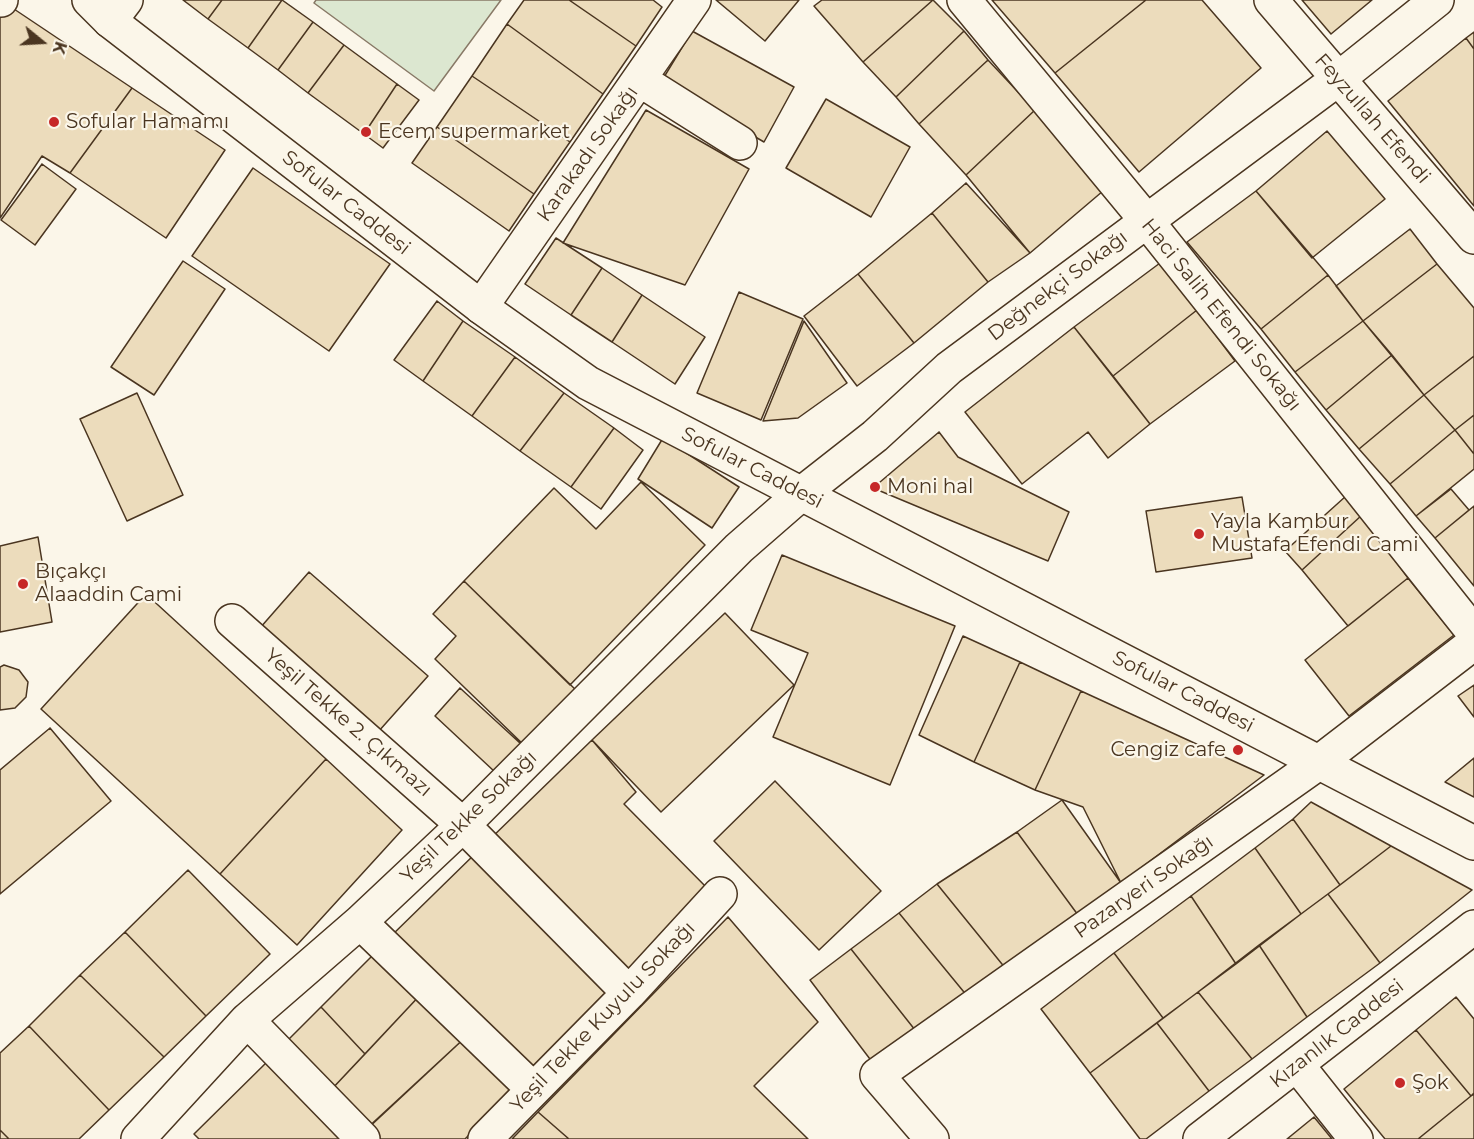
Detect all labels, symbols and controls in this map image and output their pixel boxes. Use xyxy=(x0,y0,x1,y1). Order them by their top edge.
north arrow xyxy=(12,12,72,72)
text: K xyxy=(49,39,70,56)
street label: Feyzullah Efendi xyxy=(1309,49,1435,189)
street label: Karakadı Sokağı xyxy=(532,82,644,226)
place label: Sofular Hamamı xyxy=(66,110,229,134)
marker: Sofular Hamamı xyxy=(47,115,61,129)
place label: Ecem supermarket xyxy=(378,120,570,144)
marker: Ecem supermarket xyxy=(359,125,373,139)
street label: Sofular Caddesi xyxy=(277,146,415,260)
street label: Haci Salih Efendi Sokağı xyxy=(1136,214,1306,416)
street label: Değnekçi Sokağı xyxy=(983,226,1133,346)
street label: Sofular Caddesi xyxy=(677,422,827,514)
place label: Moni hal xyxy=(887,475,973,499)
marker: Moni hal xyxy=(868,480,882,494)
place label: Yayla Kambur Mustafa Efendi Cami xyxy=(1211,510,1419,557)
marker: Yayla Kambur Mustafa Efendi Cami xyxy=(1192,527,1206,541)
place label: Bıçakçı Alaaddin Cami xyxy=(35,560,182,607)
marker: Bıçakçı Alaaddin Cami xyxy=(16,577,30,591)
street label: Yeşil Tekke 2. Çıkmazı xyxy=(260,644,436,802)
street label: Sofular Caddesi xyxy=(1108,646,1258,738)
place label: Cengiz cafe xyxy=(1110,738,1226,762)
marker: Cengiz cafe xyxy=(1231,743,1245,757)
street label: Yeşil Tekke Sokağı xyxy=(396,746,542,888)
street label: Pazaryeri Sokağı xyxy=(1070,830,1218,944)
street label: Yeşil Tekke Kuyulu Sokağı xyxy=(506,917,700,1117)
street label: Kızanlık Caddesi xyxy=(1265,974,1409,1094)
place label: Şok xyxy=(1412,1071,1449,1095)
marker: Şok xyxy=(1393,1076,1407,1090)

